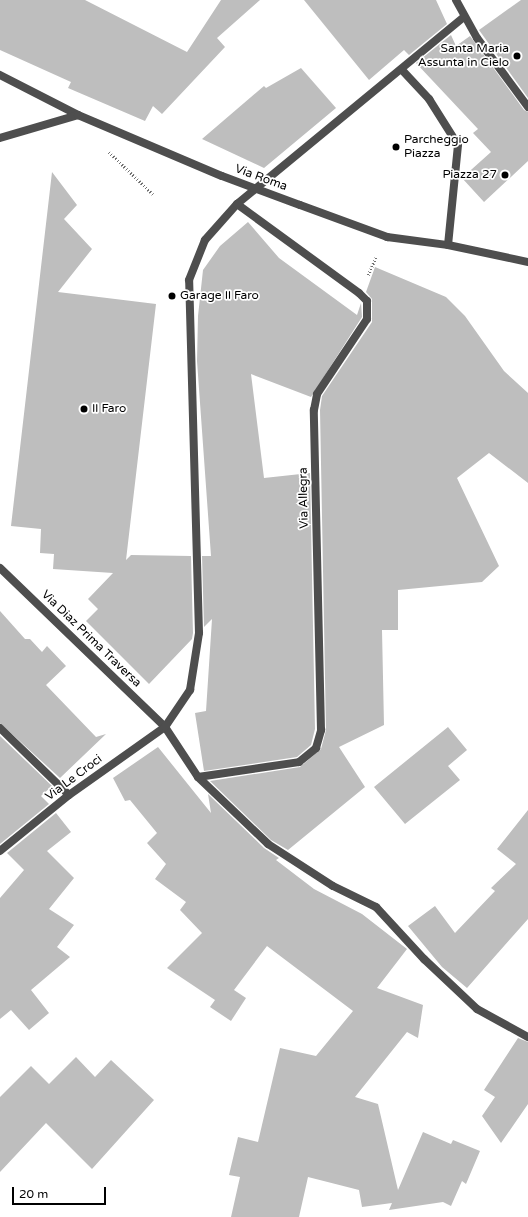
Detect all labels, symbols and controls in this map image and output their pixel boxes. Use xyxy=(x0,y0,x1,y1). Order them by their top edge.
place label: Santa Maria Assunta in Cielo xyxy=(418,42,509,70)
marker: Santa Maria Assunta in Cielo xyxy=(512,51,522,61)
place label: Parcheggio Piazza xyxy=(404,133,469,161)
marker: Parcheggio Piazza xyxy=(391,142,401,152)
street label: Via Roma xyxy=(233,162,289,194)
place label: Piazza 27 xyxy=(442,168,497,182)
marker: Piazza 27 xyxy=(500,170,510,180)
place label: Garage Il Faro xyxy=(180,289,259,303)
marker: Garage Il Faro xyxy=(167,291,177,301)
place label: Il Faro xyxy=(92,402,126,416)
marker: Il Faro xyxy=(79,404,89,414)
street label: Via Allegra xyxy=(296,467,312,529)
street label: Via Diaz Prima Traversa xyxy=(38,588,144,690)
street label: Via Le Croci xyxy=(43,752,105,804)
scale bar xyxy=(14,1179,108,1205)
text: 20 m xyxy=(19,1187,48,1201)

